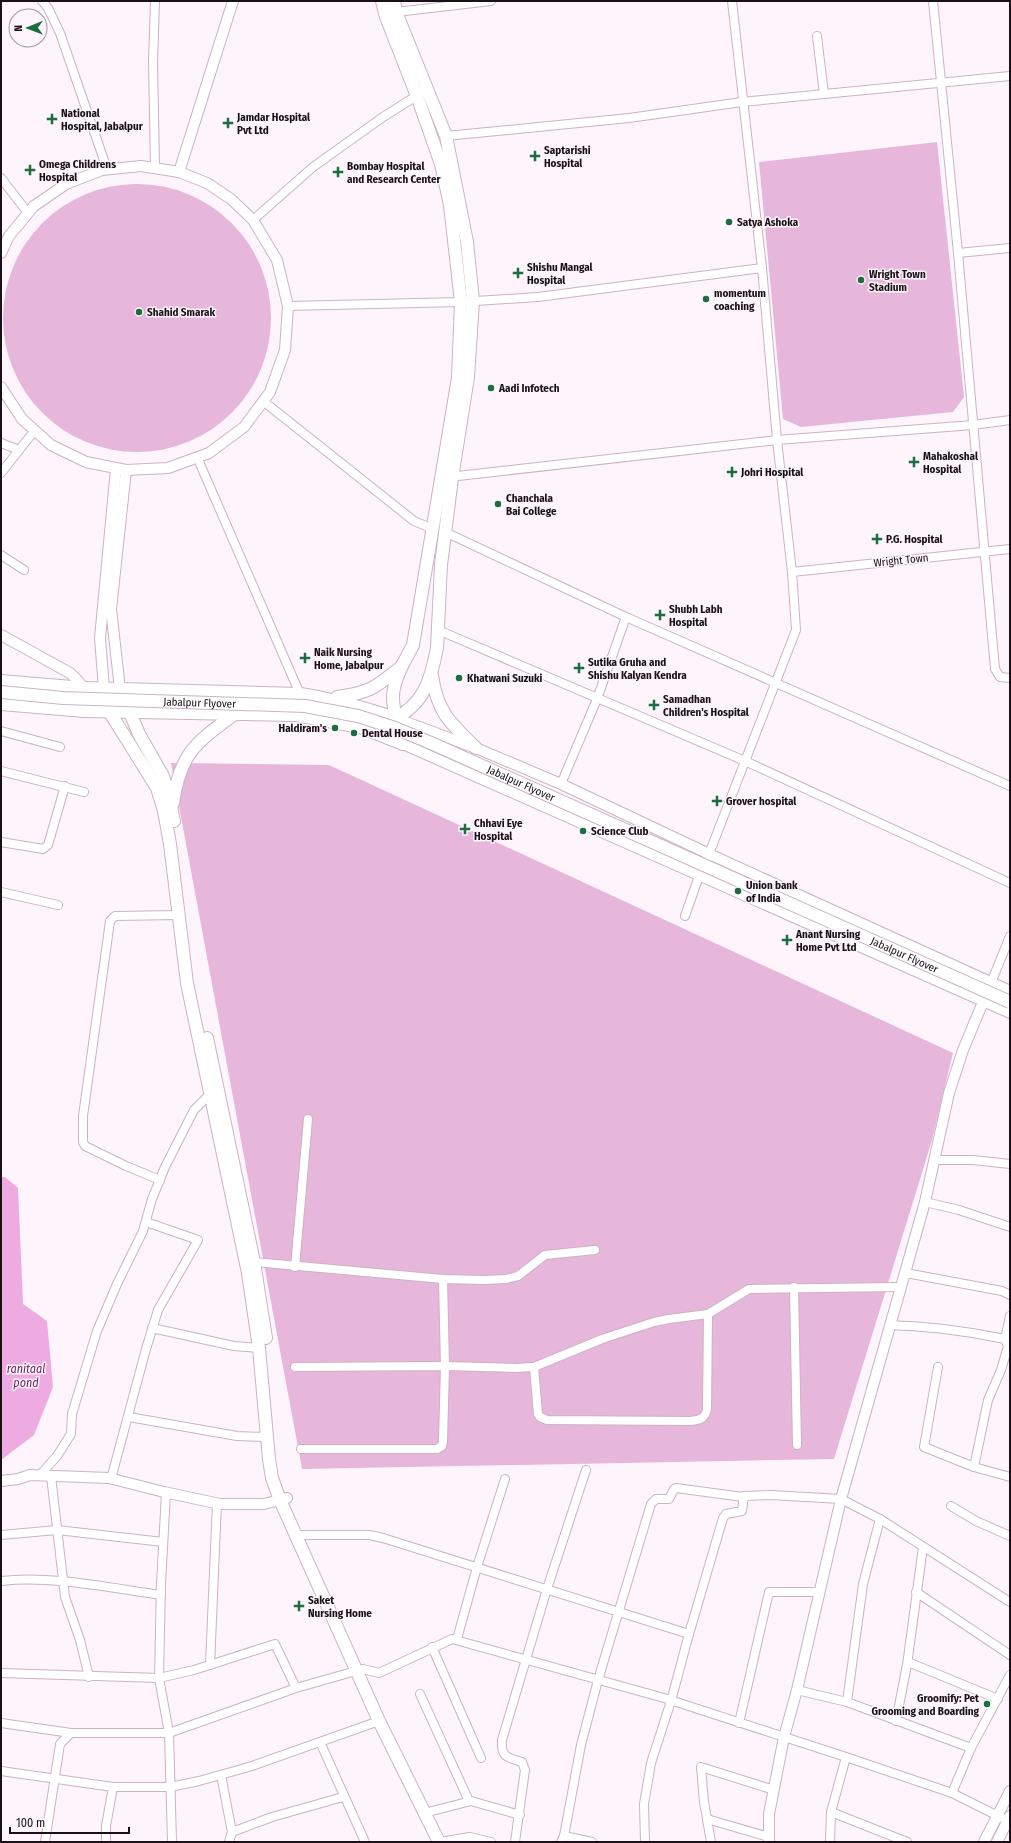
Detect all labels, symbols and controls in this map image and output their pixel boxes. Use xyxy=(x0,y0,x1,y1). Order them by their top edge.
north arrow xyxy=(8,8,48,48)
text: N xyxy=(12,25,25,32)
place label: National Hospital, Jabalpur xyxy=(61,107,144,133)
place label: Jamdar Hospital Pvt Ltd xyxy=(236,111,311,137)
marker: National Hospital, Jabalpur xyxy=(46,113,58,125)
marker: Jamdar Hospital Pvt Ltd xyxy=(222,117,234,129)
place label: Saptarishi Hospital xyxy=(544,144,591,170)
marker: Saptarishi Hospital xyxy=(529,150,541,162)
place label: Omega Childrens Hospital xyxy=(39,158,116,184)
place label: Bombay Hospital and Research Center xyxy=(347,160,442,186)
marker: Omega Childrens Hospital xyxy=(24,164,36,176)
marker: Bombay Hospital and Research Center xyxy=(332,166,344,178)
place label: Satya Ashoka xyxy=(737,216,799,229)
marker: Satya Ashoka xyxy=(724,217,734,227)
place label: Shishu Mangal Hospital xyxy=(527,261,594,287)
marker: Shishu Mangal Hospital xyxy=(512,267,524,279)
place label: Wright Town Stadium xyxy=(869,268,926,294)
marker: Wright Town Stadium xyxy=(856,275,866,285)
place label: momentum coaching xyxy=(714,287,766,313)
marker: momentum coaching xyxy=(701,294,711,304)
place label: Shahid Smarak xyxy=(147,306,216,319)
marker: Shahid Smarak xyxy=(134,307,144,317)
place label: Aadi Infotech xyxy=(498,382,560,395)
marker: Aadi Infotech xyxy=(486,383,496,393)
place label: Mahakoshal Hospital xyxy=(923,450,979,476)
marker: Mahakoshal Hospital xyxy=(908,456,920,468)
marker: Johri Hospital xyxy=(726,466,738,478)
place label: Johri Hospital xyxy=(740,466,804,479)
place label: Chanchala Bai College xyxy=(506,492,557,518)
marker: Chanchala Bai College xyxy=(493,499,503,509)
marker: P.G. Hospital xyxy=(871,533,883,545)
place label: P.G. Hospital xyxy=(886,533,944,546)
street label: Wright Town xyxy=(873,551,929,570)
place label: Shubh Labh Hospital xyxy=(669,603,723,629)
marker: Shubh Labh Hospital xyxy=(654,609,666,621)
place label: Naik Nursing Home, Jabalpur xyxy=(314,646,385,672)
marker: Naik Nursing Home, Jabalpur xyxy=(299,652,311,664)
place label: Sutika Gruha and Shishu Kalyan Kendra xyxy=(588,656,687,682)
marker: Sutika Gruha and Shishu Kalyan Kendra xyxy=(573,662,585,674)
place label: Khatwani Suzuki xyxy=(467,672,542,685)
marker: Khatwani Suzuki xyxy=(454,673,464,683)
place label: Samadhan Children's Hospital xyxy=(663,693,750,719)
street label: Jabalpur Flyover xyxy=(163,695,236,711)
marker: Samadhan Children's Hospital xyxy=(648,699,660,711)
place label: Haldiram's xyxy=(279,722,327,735)
marker: Haldiram's xyxy=(330,723,340,733)
place label: Dental House xyxy=(362,727,423,740)
marker: Dental House xyxy=(349,728,359,738)
street label: Jabalpur Flyover xyxy=(485,763,557,805)
marker: Grover hospital xyxy=(711,795,723,807)
place label: Grover hospital xyxy=(726,795,797,808)
place label: Chhavi Eye Hospital xyxy=(474,817,523,843)
marker: Chhavi Eye Hospital xyxy=(459,823,471,835)
place label: Science Club xyxy=(591,825,649,838)
marker: Science Club xyxy=(578,826,588,836)
place label: Union bank of India xyxy=(746,879,798,905)
marker: Union bank of India xyxy=(733,886,743,896)
place label: Anant Nursing Home Pvt Ltd xyxy=(795,928,861,954)
marker: Anant Nursing Home Pvt Ltd xyxy=(781,934,793,946)
street label: Jabalpur Flyover xyxy=(868,934,940,976)
water label: ranitaal pond xyxy=(7,1362,45,1390)
place label: Saket Nursing Home xyxy=(308,1594,372,1620)
marker: Saket Nursing Home xyxy=(293,1600,305,1612)
place label: Groomify: Pet Grooming and Boarding xyxy=(872,1692,980,1718)
marker: Groomify: Pet Grooming and Boarding xyxy=(982,1699,992,1709)
scale bar xyxy=(10,1809,129,1835)
text: 100 m xyxy=(16,1816,45,1830)

